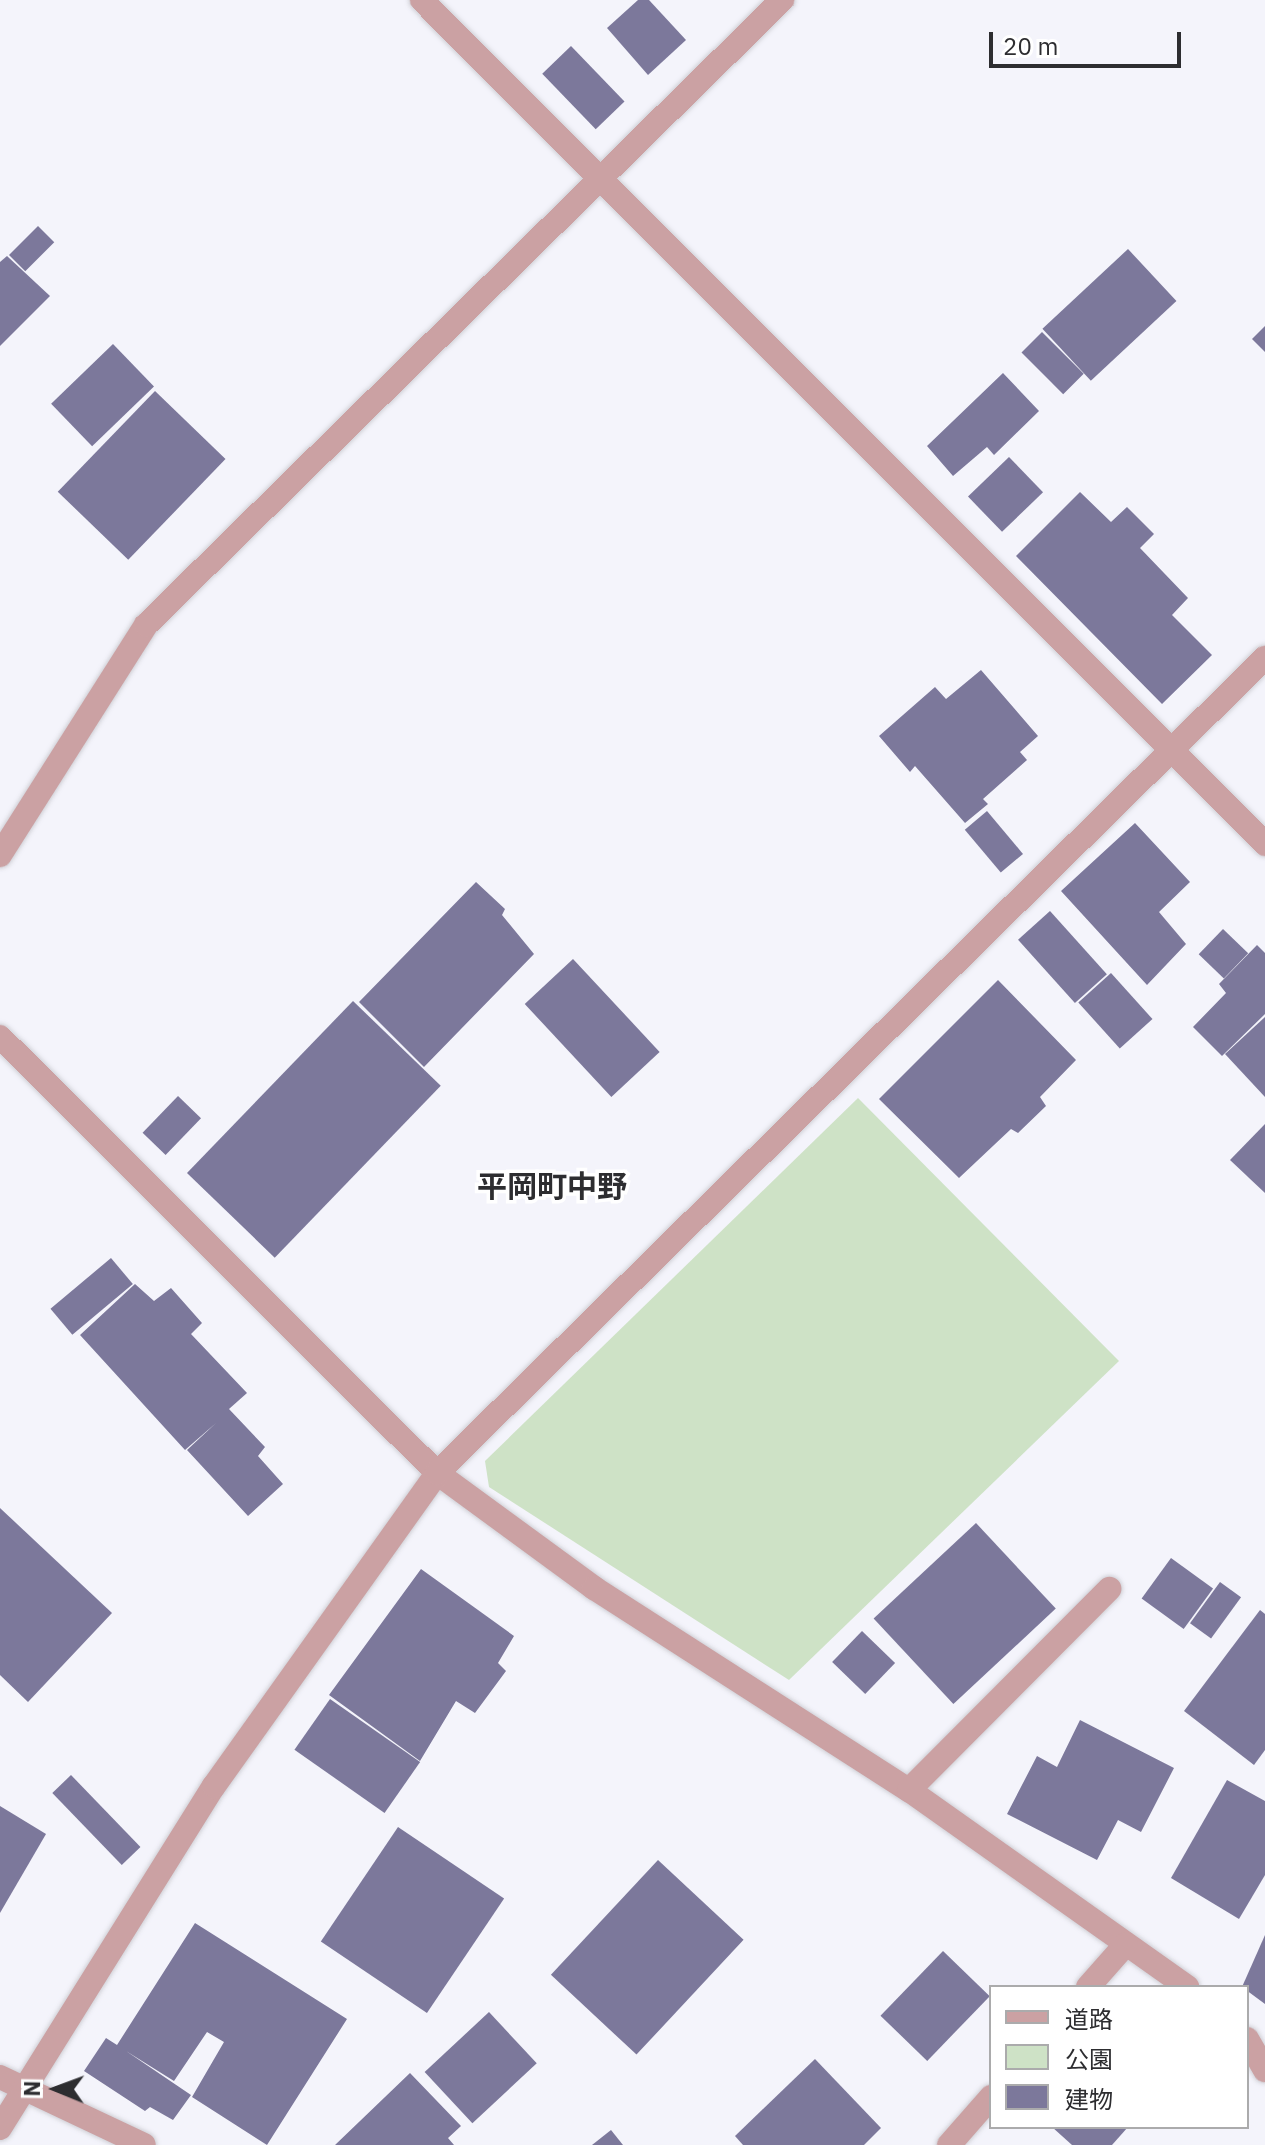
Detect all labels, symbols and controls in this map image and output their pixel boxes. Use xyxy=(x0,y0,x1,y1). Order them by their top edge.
scale bar xyxy=(993,16,1185,66)
text: 20 m xyxy=(1003,30,1058,62)
district label: 平岡町中野 xyxy=(477,1168,627,1204)
legend xyxy=(989,1985,1249,2129)
text: 道路 xyxy=(1065,2003,1113,2035)
text: 公園 xyxy=(1065,2043,1113,2075)
north arrow xyxy=(16,2049,96,2129)
text: N xyxy=(17,2080,46,2097)
text: 建物 xyxy=(1065,2083,1113,2115)

